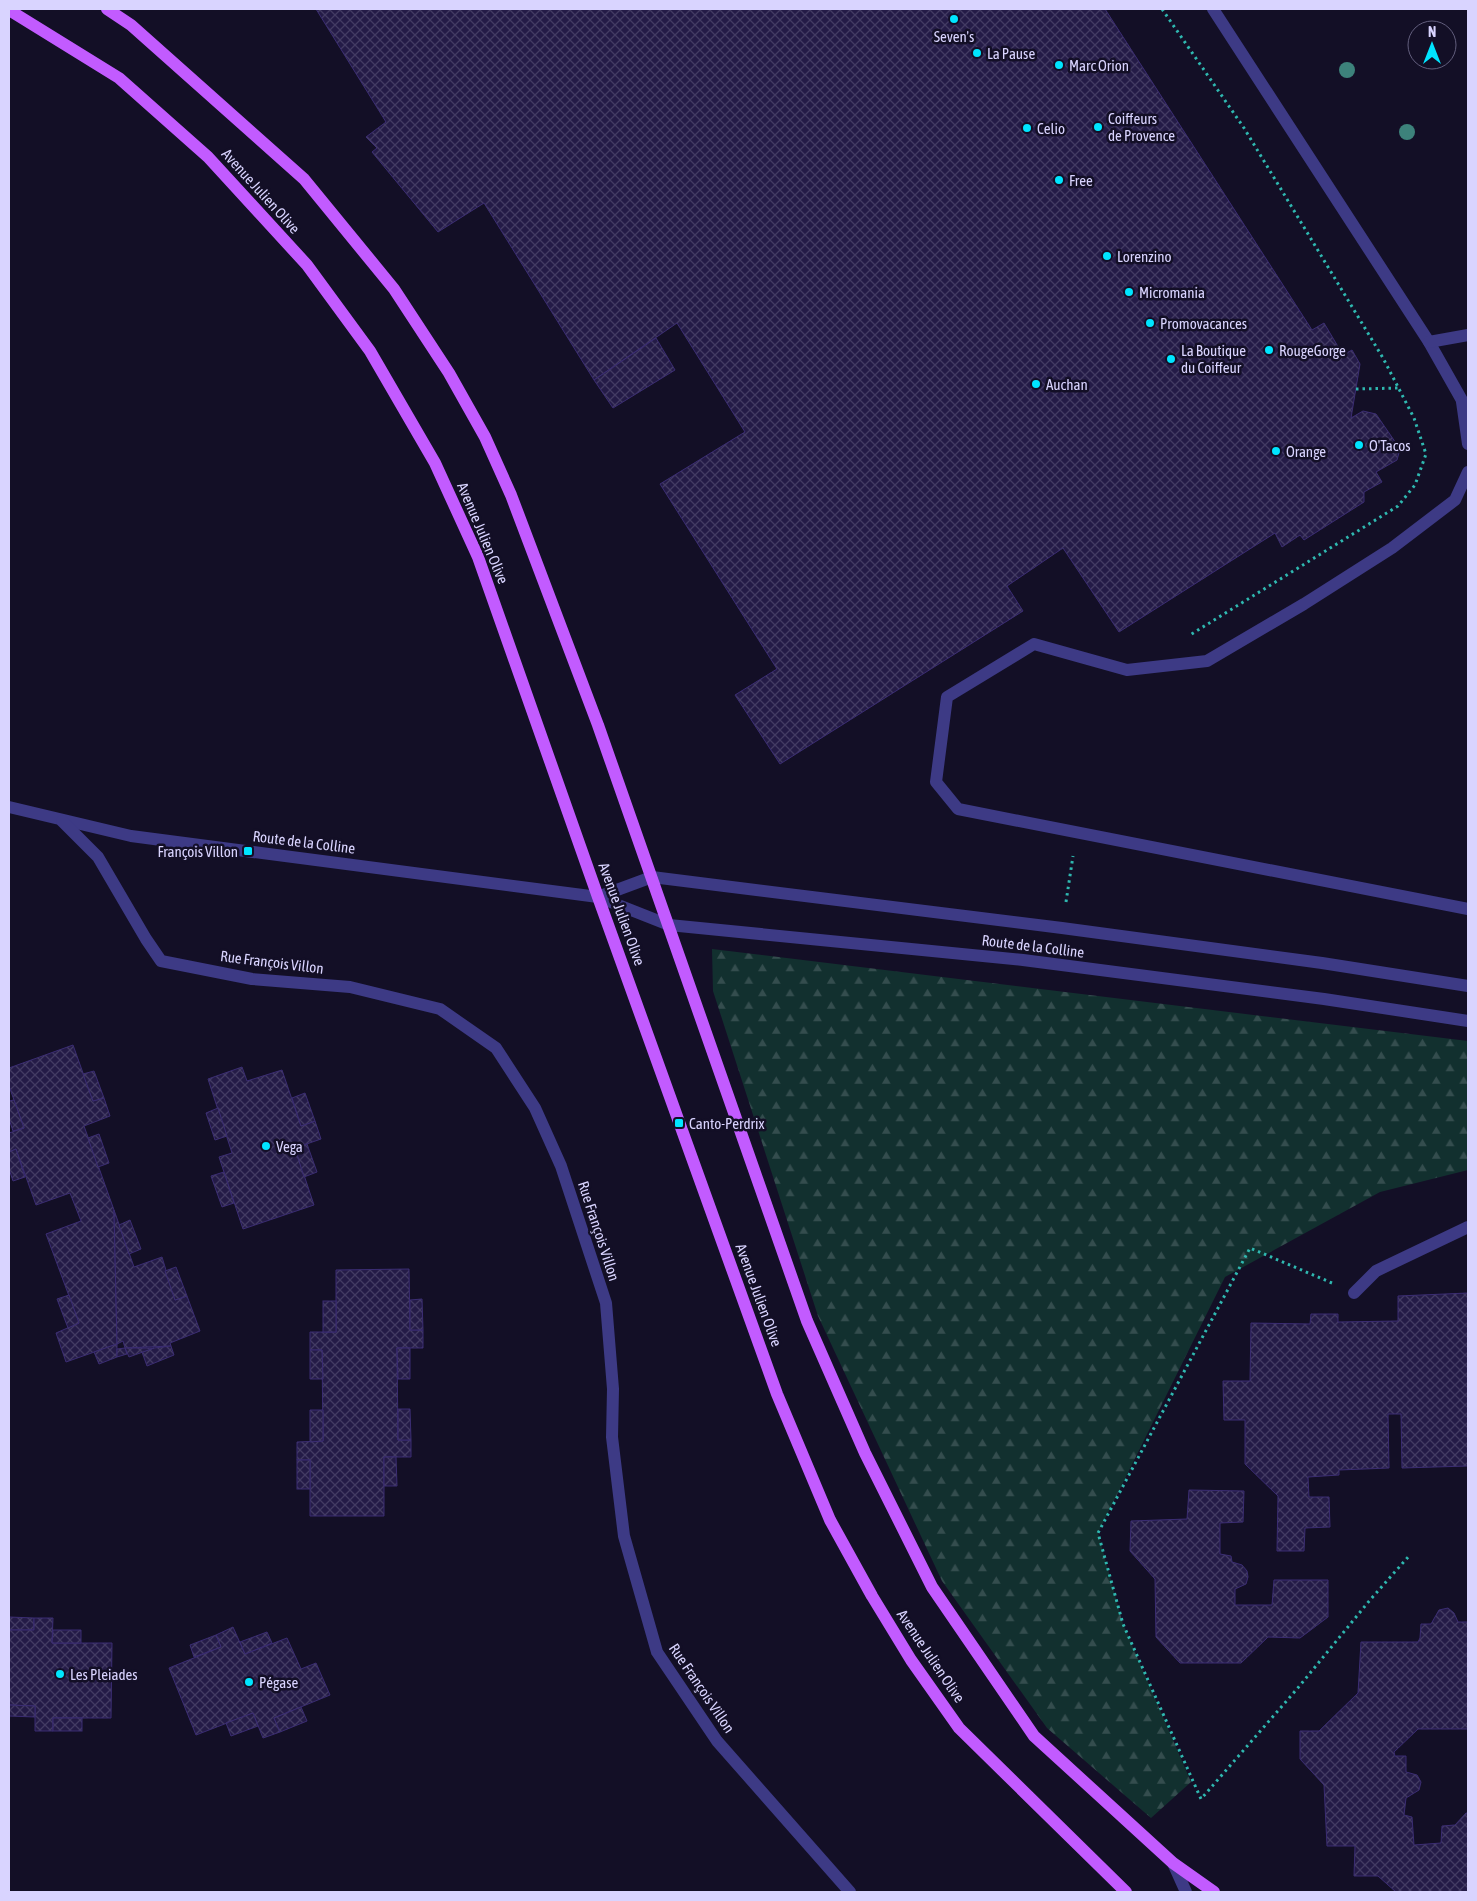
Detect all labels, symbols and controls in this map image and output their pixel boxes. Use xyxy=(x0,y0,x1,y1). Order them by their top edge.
marker: Seven's xyxy=(948,13,960,25)
north arrow xyxy=(1407,20,1457,70)
text: N xyxy=(1428,24,1436,40)
place label: Seven's xyxy=(934,28,974,45)
place label: La Pause xyxy=(987,45,1035,62)
marker: La Pause xyxy=(971,47,983,59)
place label: Marc Orion xyxy=(1069,57,1129,74)
marker: Marc Orion xyxy=(1053,59,1065,71)
place label: Coiffeurs de Provence xyxy=(1108,110,1175,144)
place label: Celio xyxy=(1037,120,1065,137)
marker: Coiffeurs de Provence xyxy=(1092,121,1104,133)
marker: Celio xyxy=(1021,122,1033,134)
street label: Avenue Julien Olive xyxy=(218,145,304,237)
place label: Free xyxy=(1069,172,1093,189)
marker: Free xyxy=(1053,174,1065,186)
place label: Lorenzino xyxy=(1117,248,1172,265)
marker: Lorenzino xyxy=(1101,250,1113,262)
place label: Micromania xyxy=(1139,284,1205,301)
marker: Micromania xyxy=(1123,286,1135,298)
place label: Promovacances xyxy=(1160,315,1247,332)
marker: Promovacances xyxy=(1144,317,1156,329)
place label: La Boutique du Coiffeur xyxy=(1181,342,1246,376)
place label: RougeGorge xyxy=(1279,342,1346,359)
marker: RougeGorge xyxy=(1263,344,1275,356)
marker: La Boutique du Coiffeur xyxy=(1165,353,1177,365)
place label: Auchan xyxy=(1046,376,1088,393)
marker: Auchan xyxy=(1030,378,1042,390)
place label: O'Tacos xyxy=(1369,437,1411,454)
marker: O'Tacos xyxy=(1353,439,1365,451)
place label: Orange xyxy=(1286,443,1326,460)
marker: Orange xyxy=(1270,445,1282,457)
street label: Avenue Julien Olive xyxy=(454,480,512,586)
street label: Route de la Colline xyxy=(252,827,356,857)
place label: François Villon xyxy=(158,843,238,860)
marker: François Villon xyxy=(242,845,254,857)
street label: Avenue Julien Olive xyxy=(596,860,649,968)
street label: Route de la Colline xyxy=(981,931,1085,961)
street label: Rue François Villon xyxy=(219,947,325,977)
place label: Canto-Perdrix xyxy=(689,1115,764,1132)
marker: Canto-Perdrix xyxy=(673,1117,685,1129)
place label: Vega xyxy=(276,1138,303,1155)
marker: Vega xyxy=(260,1140,272,1152)
street label: Rue François Villon xyxy=(575,1179,623,1283)
street label: Avenue Julien Olive xyxy=(733,1241,786,1349)
street label: Avenue Julien Olive xyxy=(894,1606,968,1706)
street label: Rue François Villon xyxy=(666,1640,738,1736)
place label: Les Pleiades xyxy=(70,1666,138,1683)
marker: Les Pleiades xyxy=(54,1668,66,1680)
place label: Pégase xyxy=(259,1674,298,1691)
marker: Pégase xyxy=(243,1676,255,1688)

